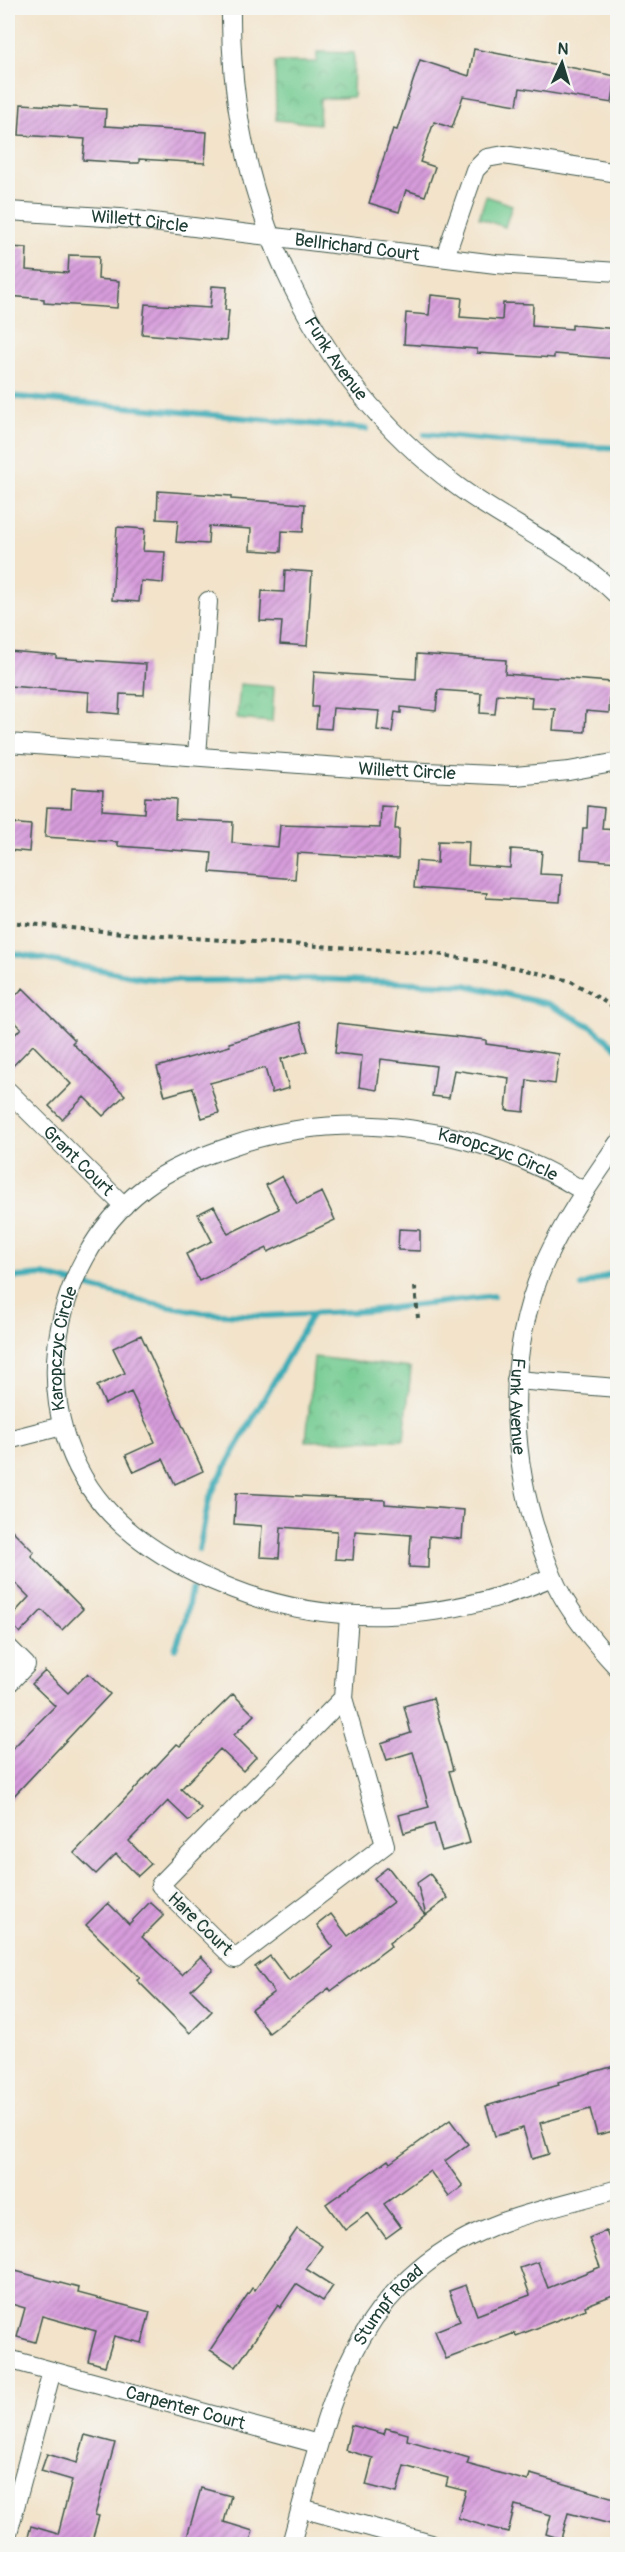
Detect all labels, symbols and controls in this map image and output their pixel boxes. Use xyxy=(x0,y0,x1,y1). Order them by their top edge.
north arrow xyxy=(532,33,592,93)
text: N xyxy=(557,39,569,59)
street label: Willett Circle xyxy=(90,205,190,238)
street label: Bellrichard Court xyxy=(293,228,422,266)
street label: Funk Avenue xyxy=(299,312,373,405)
street label: Willett Circle xyxy=(357,757,456,785)
street label: Grant Court xyxy=(38,1121,119,1201)
street label: Karopczyc Circle xyxy=(436,1123,562,1186)
street label: Karopczyc Circle xyxy=(44,1283,82,1413)
street label: Funk Avenue xyxy=(505,1357,531,1456)
street label: Hare Court xyxy=(162,1887,238,1961)
street label: Stumpf Road xyxy=(348,2259,428,2350)
street label: Carpenter Court xyxy=(123,2380,249,2435)

